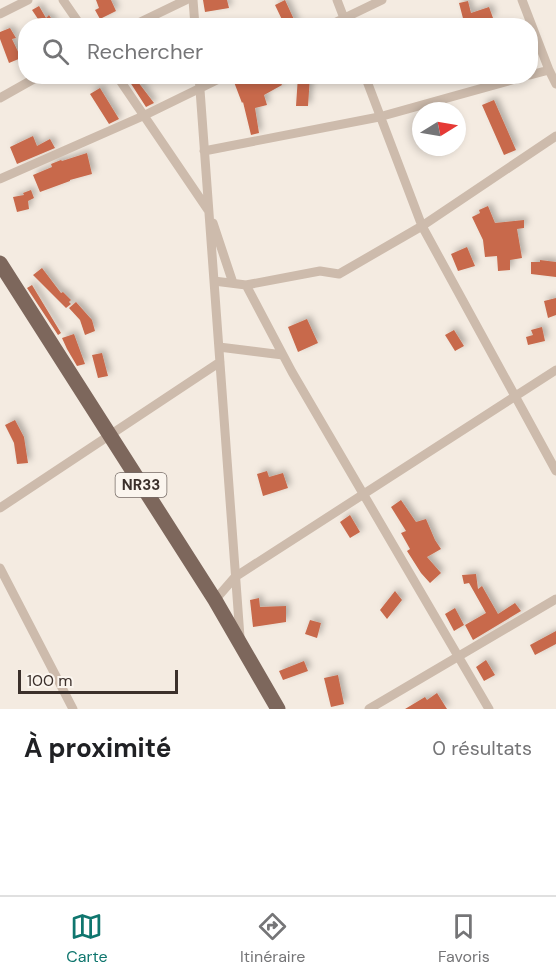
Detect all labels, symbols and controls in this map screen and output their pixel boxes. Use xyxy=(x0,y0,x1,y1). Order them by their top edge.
search box xyxy=(18,18,538,84)
icon: search xyxy=(39,35,72,68)
text: Rechercher xyxy=(87,37,203,66)
north arrow xyxy=(412,102,466,156)
road number: NR33 xyxy=(116,473,166,497)
scale bar xyxy=(18,667,178,694)
text: 100 m xyxy=(27,670,72,691)
text: À proximité xyxy=(24,731,171,765)
text: 0 résultats xyxy=(432,735,532,761)
tab: Carte xyxy=(66,910,108,967)
tab: Itinéraire xyxy=(240,910,305,967)
tab: Favoris xyxy=(438,910,490,967)

